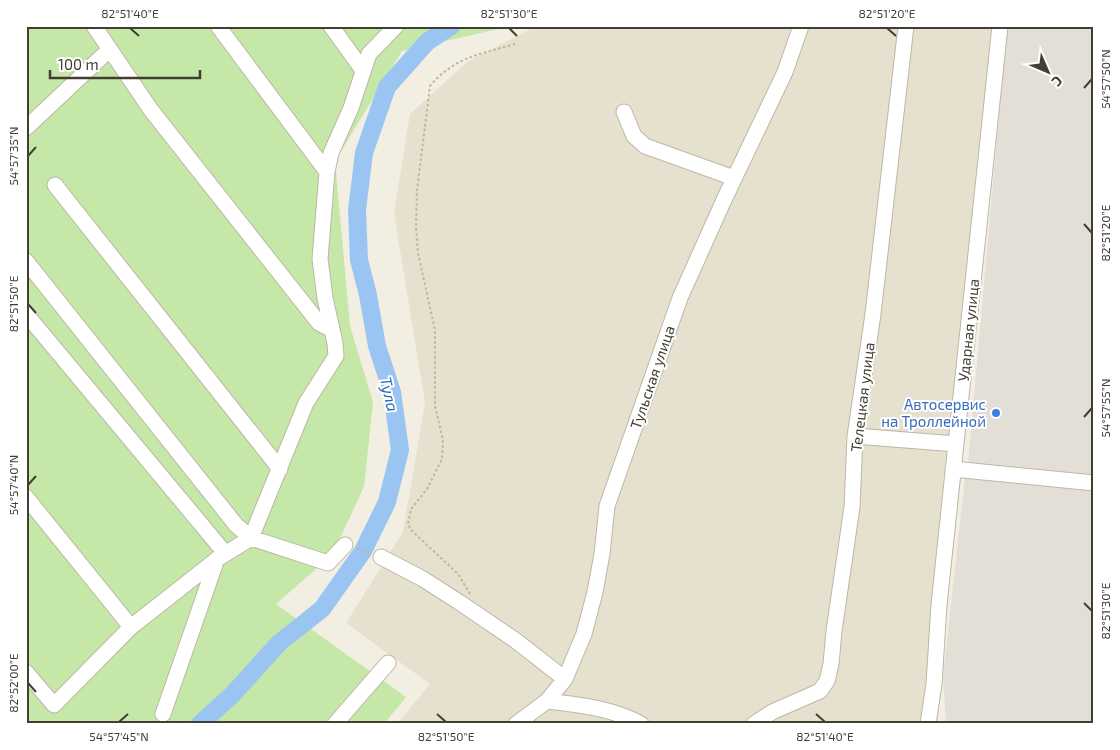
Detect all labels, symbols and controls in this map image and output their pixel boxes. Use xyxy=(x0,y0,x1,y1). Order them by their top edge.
text: 82°51'40"E xyxy=(101,6,159,20)
text: 82°51'30"E xyxy=(481,6,538,20)
text: 82°51'20"E xyxy=(858,6,916,20)
scale bar xyxy=(50,48,200,80)
north arrow xyxy=(1022,48,1072,98)
text: 54°57'50"N xyxy=(1098,49,1112,109)
text: 100 m xyxy=(58,55,99,73)
text: С xyxy=(1049,73,1066,90)
text: 54°57'35"N xyxy=(6,126,20,186)
text: 82°51'20"E xyxy=(1098,204,1112,262)
text: 82°51'50"E xyxy=(6,275,20,332)
street label: Ударная улица xyxy=(954,278,983,383)
street label: Тульская улица xyxy=(626,323,679,432)
street label: Телецкая улица xyxy=(846,341,879,453)
water label: Тула xyxy=(377,375,403,413)
text: 54°57'55"N xyxy=(1098,379,1112,437)
place label: Автосервис на Троллейной xyxy=(881,395,986,430)
marker: Автосервис на Троллейной xyxy=(990,407,1002,419)
text: 54°57'40"N xyxy=(6,455,20,515)
text: 82°51'30"E xyxy=(1098,582,1112,639)
text: 82°52'00"E xyxy=(6,653,20,713)
text: 54°57'45"N xyxy=(89,729,149,743)
text: 82°51'50"E xyxy=(418,729,475,743)
text: 82°51'40"E xyxy=(796,729,854,743)

